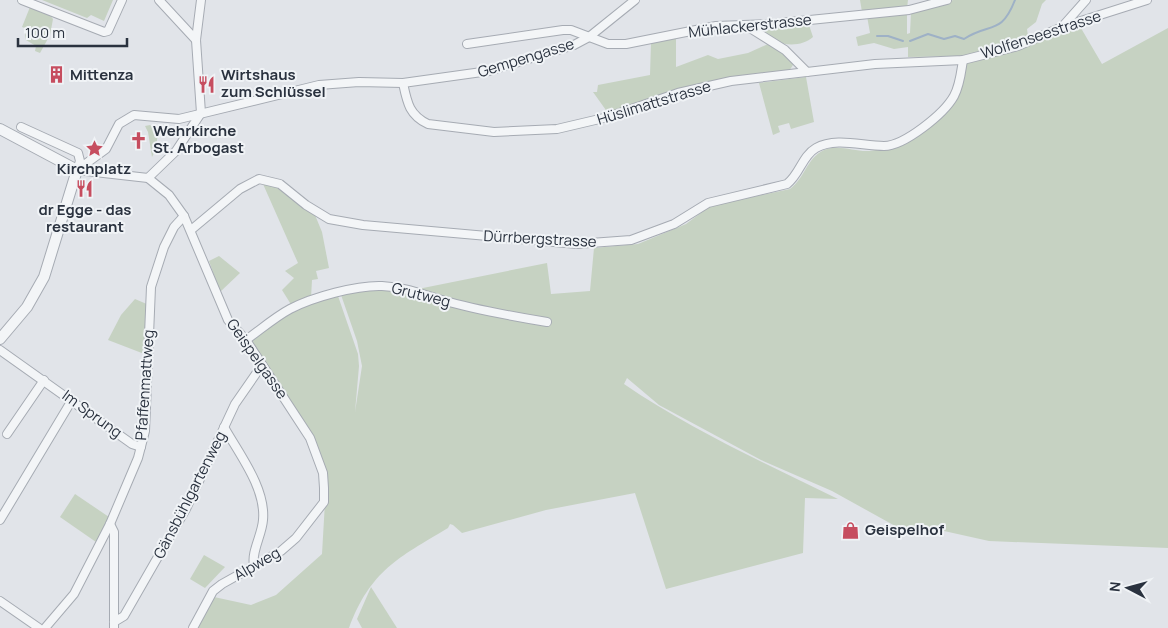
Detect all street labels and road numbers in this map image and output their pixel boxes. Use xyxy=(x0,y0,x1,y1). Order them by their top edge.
street label: Wolfenseestrasse xyxy=(978,5,1104,64)
street label: Mühlackerstrasse xyxy=(687,9,813,42)
street label: Gempengasse xyxy=(475,33,577,82)
street label: Hüslimattstrasse xyxy=(594,75,714,130)
street label: Dürrbergstrasse xyxy=(483,225,597,252)
street label: Grutweg xyxy=(390,277,453,312)
street label: Geispelgasse xyxy=(222,314,293,403)
street label: Pfaffenmattweg xyxy=(130,329,159,441)
street label: Im Sprung xyxy=(58,385,127,443)
street label: Gänsbühlgartenweg xyxy=(148,427,231,562)
street label: Alpweg xyxy=(230,542,284,585)

